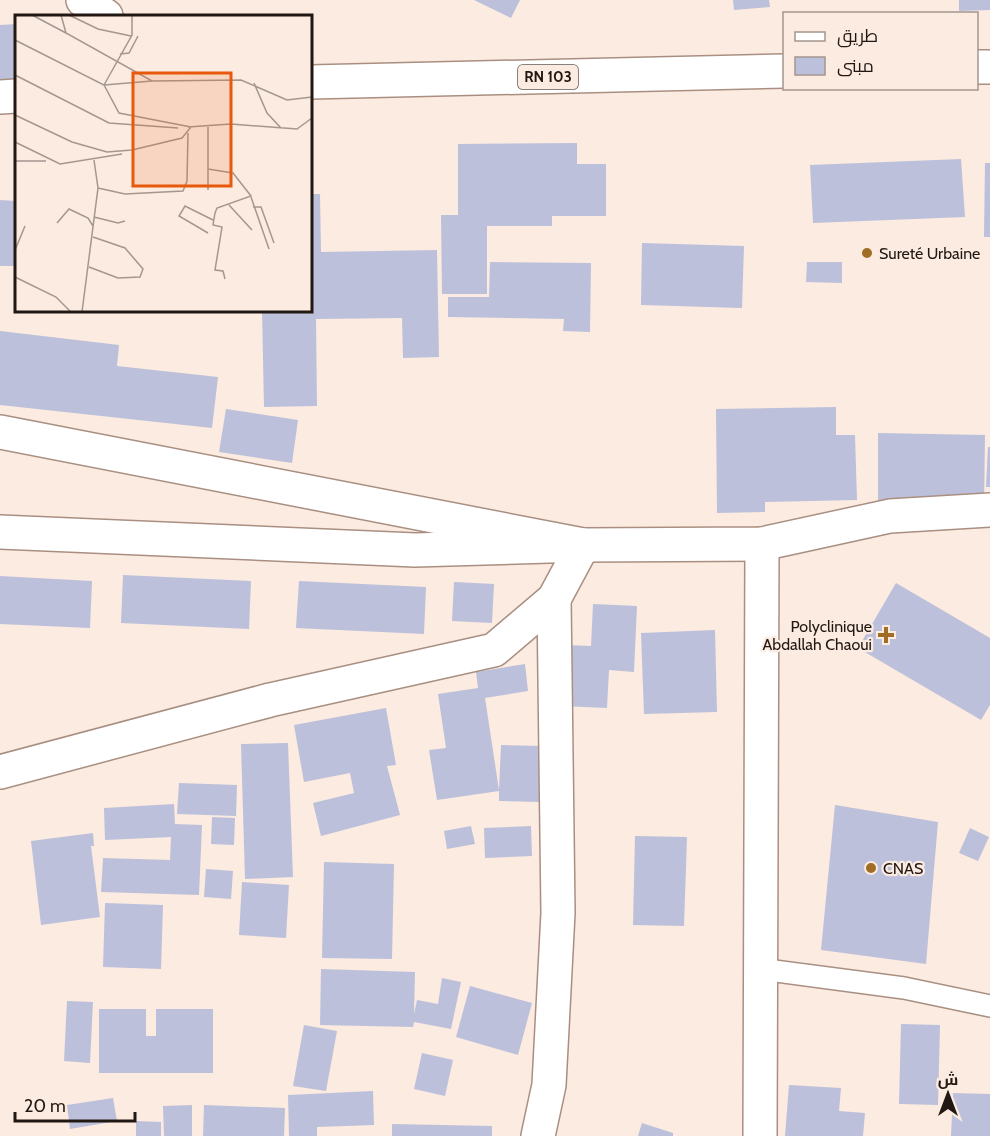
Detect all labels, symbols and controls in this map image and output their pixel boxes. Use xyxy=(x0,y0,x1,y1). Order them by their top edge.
legend xyxy=(783,12,978,90)
inset map xyxy=(15,15,312,312)
text: طريق xyxy=(837,25,878,48)
text: مبنى xyxy=(837,55,874,77)
road number: RN 103 xyxy=(518,65,578,89)
place label: Sureté Urbaine xyxy=(879,244,980,263)
marker: Sureté Urbaine xyxy=(860,246,874,260)
place label: Polyclinique Abdallah Chaoui xyxy=(762,617,872,654)
marker: Polyclinique Abdallah Chaoui xyxy=(877,626,895,644)
place label: CNAS xyxy=(883,859,923,878)
marker: CNAS xyxy=(864,861,878,875)
north arrow xyxy=(918,1064,978,1124)
text: ش xyxy=(938,1070,958,1089)
scale bar xyxy=(15,1085,135,1123)
text: 20 m xyxy=(24,1095,66,1117)

